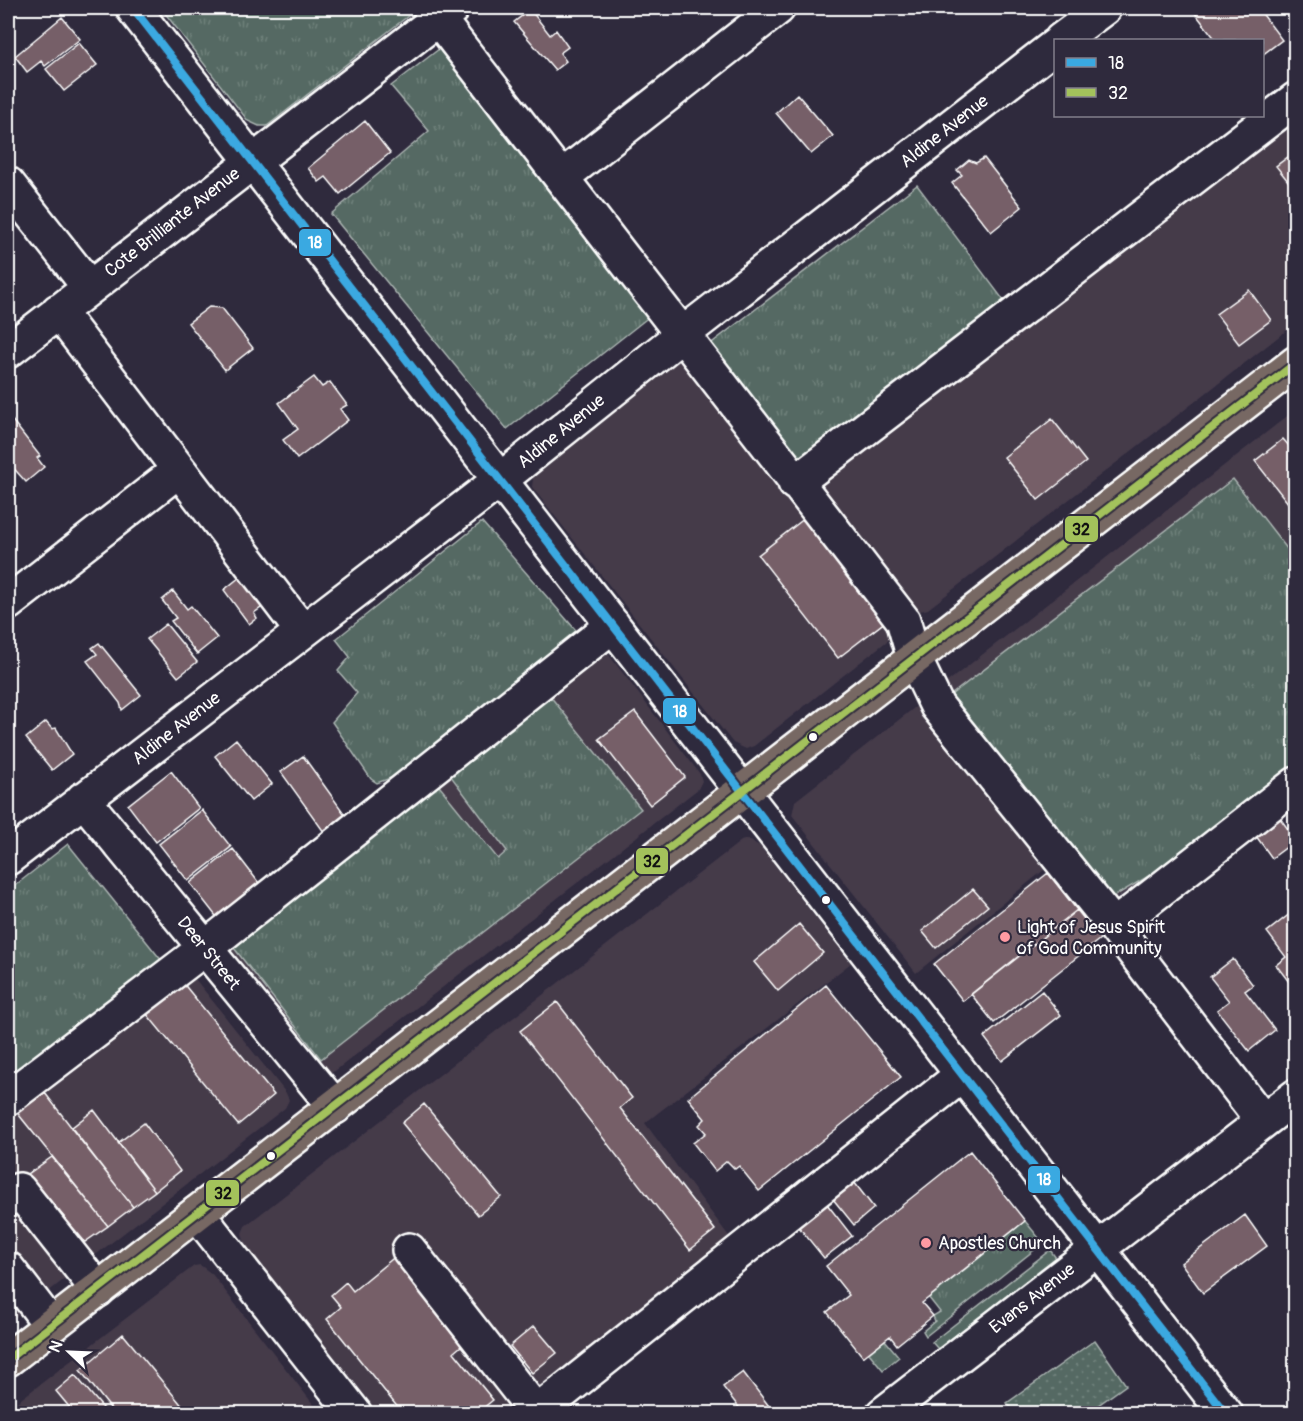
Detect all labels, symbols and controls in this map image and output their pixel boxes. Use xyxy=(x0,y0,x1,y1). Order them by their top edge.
legend xyxy=(1054,39,1264,117)
text: 18 xyxy=(1108,52,1124,75)
text: 32 xyxy=(1108,82,1128,105)
street label: Aldine Avenue xyxy=(895,90,993,173)
street label: Cote Brilliante Avenue xyxy=(100,162,245,282)
line badge: 18 xyxy=(298,228,332,257)
text: 18 xyxy=(308,233,322,253)
street label: Aldine Avenue xyxy=(513,389,610,474)
line badge: 32 xyxy=(1064,515,1099,543)
text: 32 xyxy=(1072,520,1090,540)
street label: Aldine Avenue xyxy=(127,687,225,770)
line badge: 18 xyxy=(662,697,697,725)
text: 18 xyxy=(673,702,687,722)
unlabelled marker xyxy=(807,731,819,743)
line badge: 32 xyxy=(635,847,669,875)
text: 32 xyxy=(643,852,661,872)
unlabelled marker xyxy=(820,894,832,906)
street label: Deer Street xyxy=(172,912,246,995)
place label: Light of Jesus Spirit of God Community xyxy=(1017,916,1166,960)
marker: Light of Jesus Spirit of God Community xyxy=(998,930,1012,944)
unlabelled marker xyxy=(265,1150,277,1162)
line badge: 18 xyxy=(1027,1165,1061,1194)
text: 18 xyxy=(1037,1170,1051,1190)
line badge: 32 xyxy=(205,1179,240,1207)
text: 32 xyxy=(214,1184,232,1204)
place label: Apostles Church xyxy=(938,1232,1061,1255)
marker: Apostles Church xyxy=(919,1236,933,1250)
street label: Evans Avenue xyxy=(985,1258,1080,1339)
north arrow xyxy=(39,1322,99,1382)
text: N xyxy=(45,1337,68,1355)

